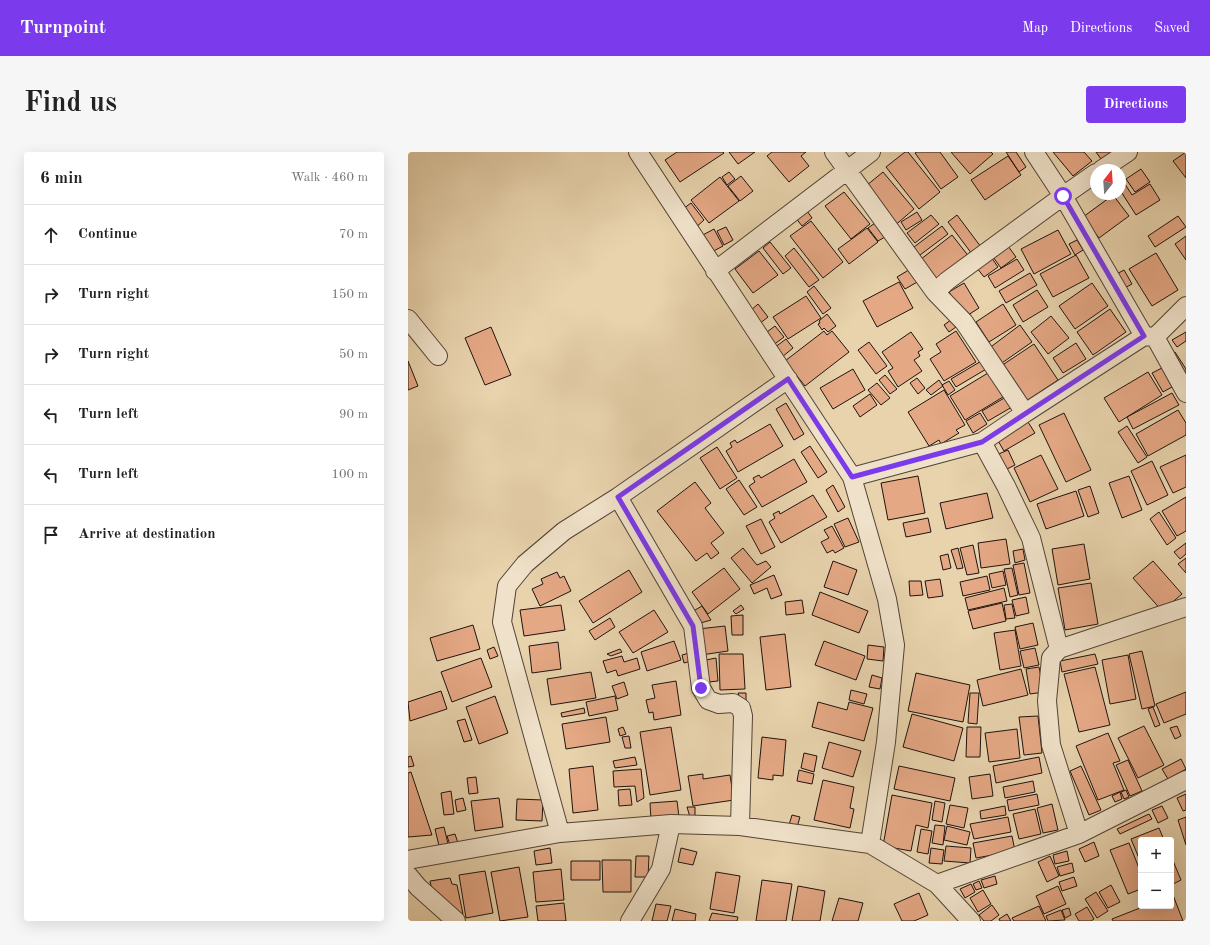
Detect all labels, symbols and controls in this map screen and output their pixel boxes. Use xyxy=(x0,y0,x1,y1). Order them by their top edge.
text: Turnpoint xyxy=(20,19,106,38)
text: Map xyxy=(1022,21,1048,35)
text: Directions xyxy=(1070,21,1132,35)
text: Saved xyxy=(1154,21,1190,35)
button: Directions xyxy=(1086,86,1186,123)
text: Find us xyxy=(24,90,117,118)
north arrow xyxy=(1090,164,1126,200)
text: 6 min xyxy=(40,170,83,187)
text: Walk · 460 m xyxy=(291,171,368,184)
route start xyxy=(1054,187,1072,205)
icon: ahead xyxy=(40,224,62,246)
text: Continue xyxy=(78,227,137,242)
text: 70 m xyxy=(339,228,368,241)
icon: right xyxy=(40,284,62,306)
text: Turn right xyxy=(78,287,149,302)
text: 150 m xyxy=(331,288,368,301)
icon: right xyxy=(40,344,62,366)
text: Turn right xyxy=(78,347,149,362)
text: 50 m xyxy=(339,348,368,361)
icon: left xyxy=(40,404,62,426)
text: Turn left xyxy=(78,407,138,422)
text: 90 m xyxy=(339,408,368,421)
icon: left xyxy=(40,464,62,486)
text: Turn left xyxy=(78,467,138,482)
text: 100 m xyxy=(331,468,368,481)
icon: arrive xyxy=(40,524,62,546)
text: Arrive at destination xyxy=(78,527,216,542)
route end xyxy=(692,679,710,697)
map controls xyxy=(1138,837,1174,909)
button: + xyxy=(1138,837,1174,873)
button: − xyxy=(1138,873,1174,909)

